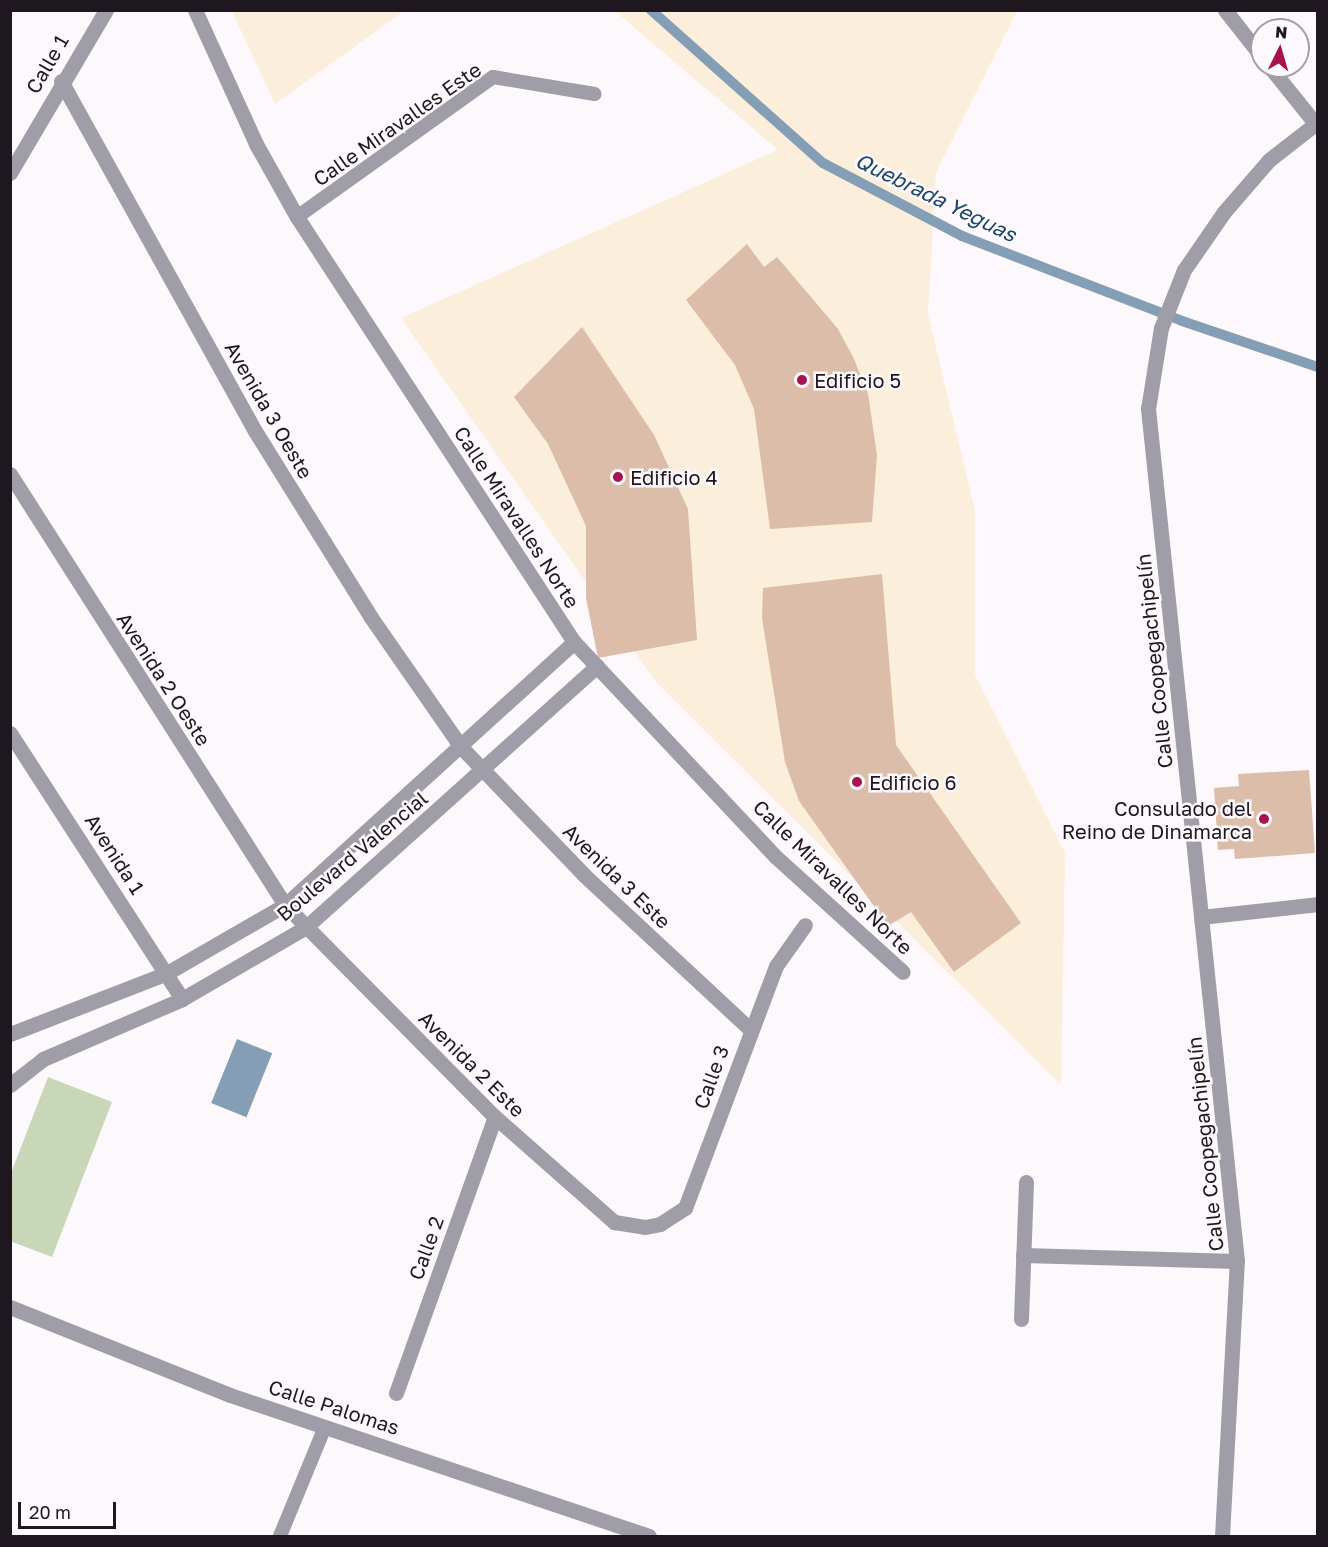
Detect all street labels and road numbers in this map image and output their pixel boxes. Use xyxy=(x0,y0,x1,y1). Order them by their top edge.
street label: Calle 1 xyxy=(21,30,73,98)
street label: Calle Miravalles Este xyxy=(309,57,485,191)
street label: Avenida 3 Oeste xyxy=(220,337,318,483)
street label: Calle Miravalles Norte xyxy=(449,422,585,612)
street label: Calle Coopegachipelín xyxy=(1131,552,1177,770)
street label: Avenida 2 Oeste xyxy=(112,608,216,750)
street label: Boulevard Valencial xyxy=(272,786,432,926)
street label: Calle Miravalles Norte xyxy=(748,795,918,959)
street label: Avenida 1 xyxy=(80,809,150,899)
street label: Avenida 3 Este xyxy=(558,819,676,933)
street label: Avenida 2 Este xyxy=(414,1006,530,1122)
street label: Calle Coopegachipelín xyxy=(1182,1035,1228,1253)
street label: Calle 3 xyxy=(688,1042,734,1112)
street label: Calle 2 xyxy=(403,1213,449,1283)
street label: Calle Palomas xyxy=(266,1375,402,1439)

